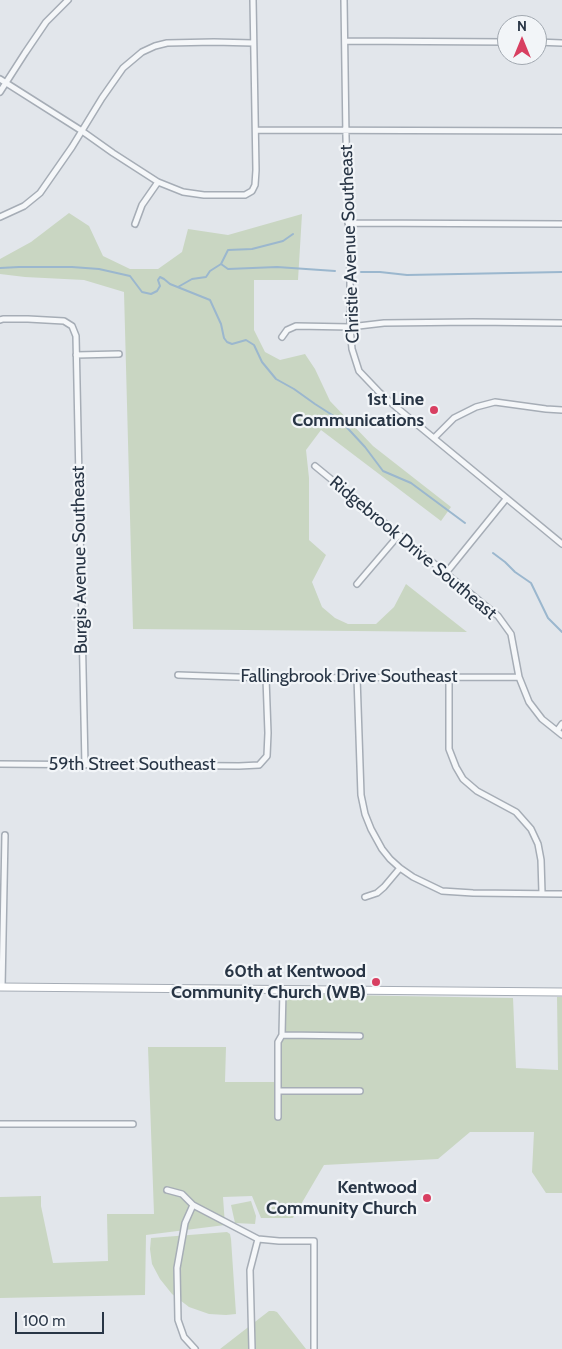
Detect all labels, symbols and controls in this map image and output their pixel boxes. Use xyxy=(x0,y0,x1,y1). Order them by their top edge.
north arrow xyxy=(497,15,547,65)
text: N xyxy=(517,17,527,35)
street label: Christie Avenue Southeast xyxy=(336,144,364,344)
place label: 1st Line Communications xyxy=(292,389,424,432)
marker: 1st Line Communications xyxy=(428,404,440,416)
street label: Burgis Avenue Southeast xyxy=(68,466,92,654)
street label: Ridgebrook Drive Southeast xyxy=(325,472,501,624)
street label: Fallingbrook Drive Southeast xyxy=(240,666,458,688)
street label: 59th Street Southeast xyxy=(48,754,216,776)
place label: 60th at Kentwood Community Church (WB) xyxy=(171,961,366,1004)
marker: 60th at Kentwood Community Church (WB) xyxy=(370,976,382,988)
place label: Kentwood Community Church xyxy=(266,1177,417,1220)
marker: Kentwood Community Church xyxy=(421,1192,433,1204)
scale bar xyxy=(18,1302,106,1334)
text: 100 m xyxy=(23,1312,65,1330)

